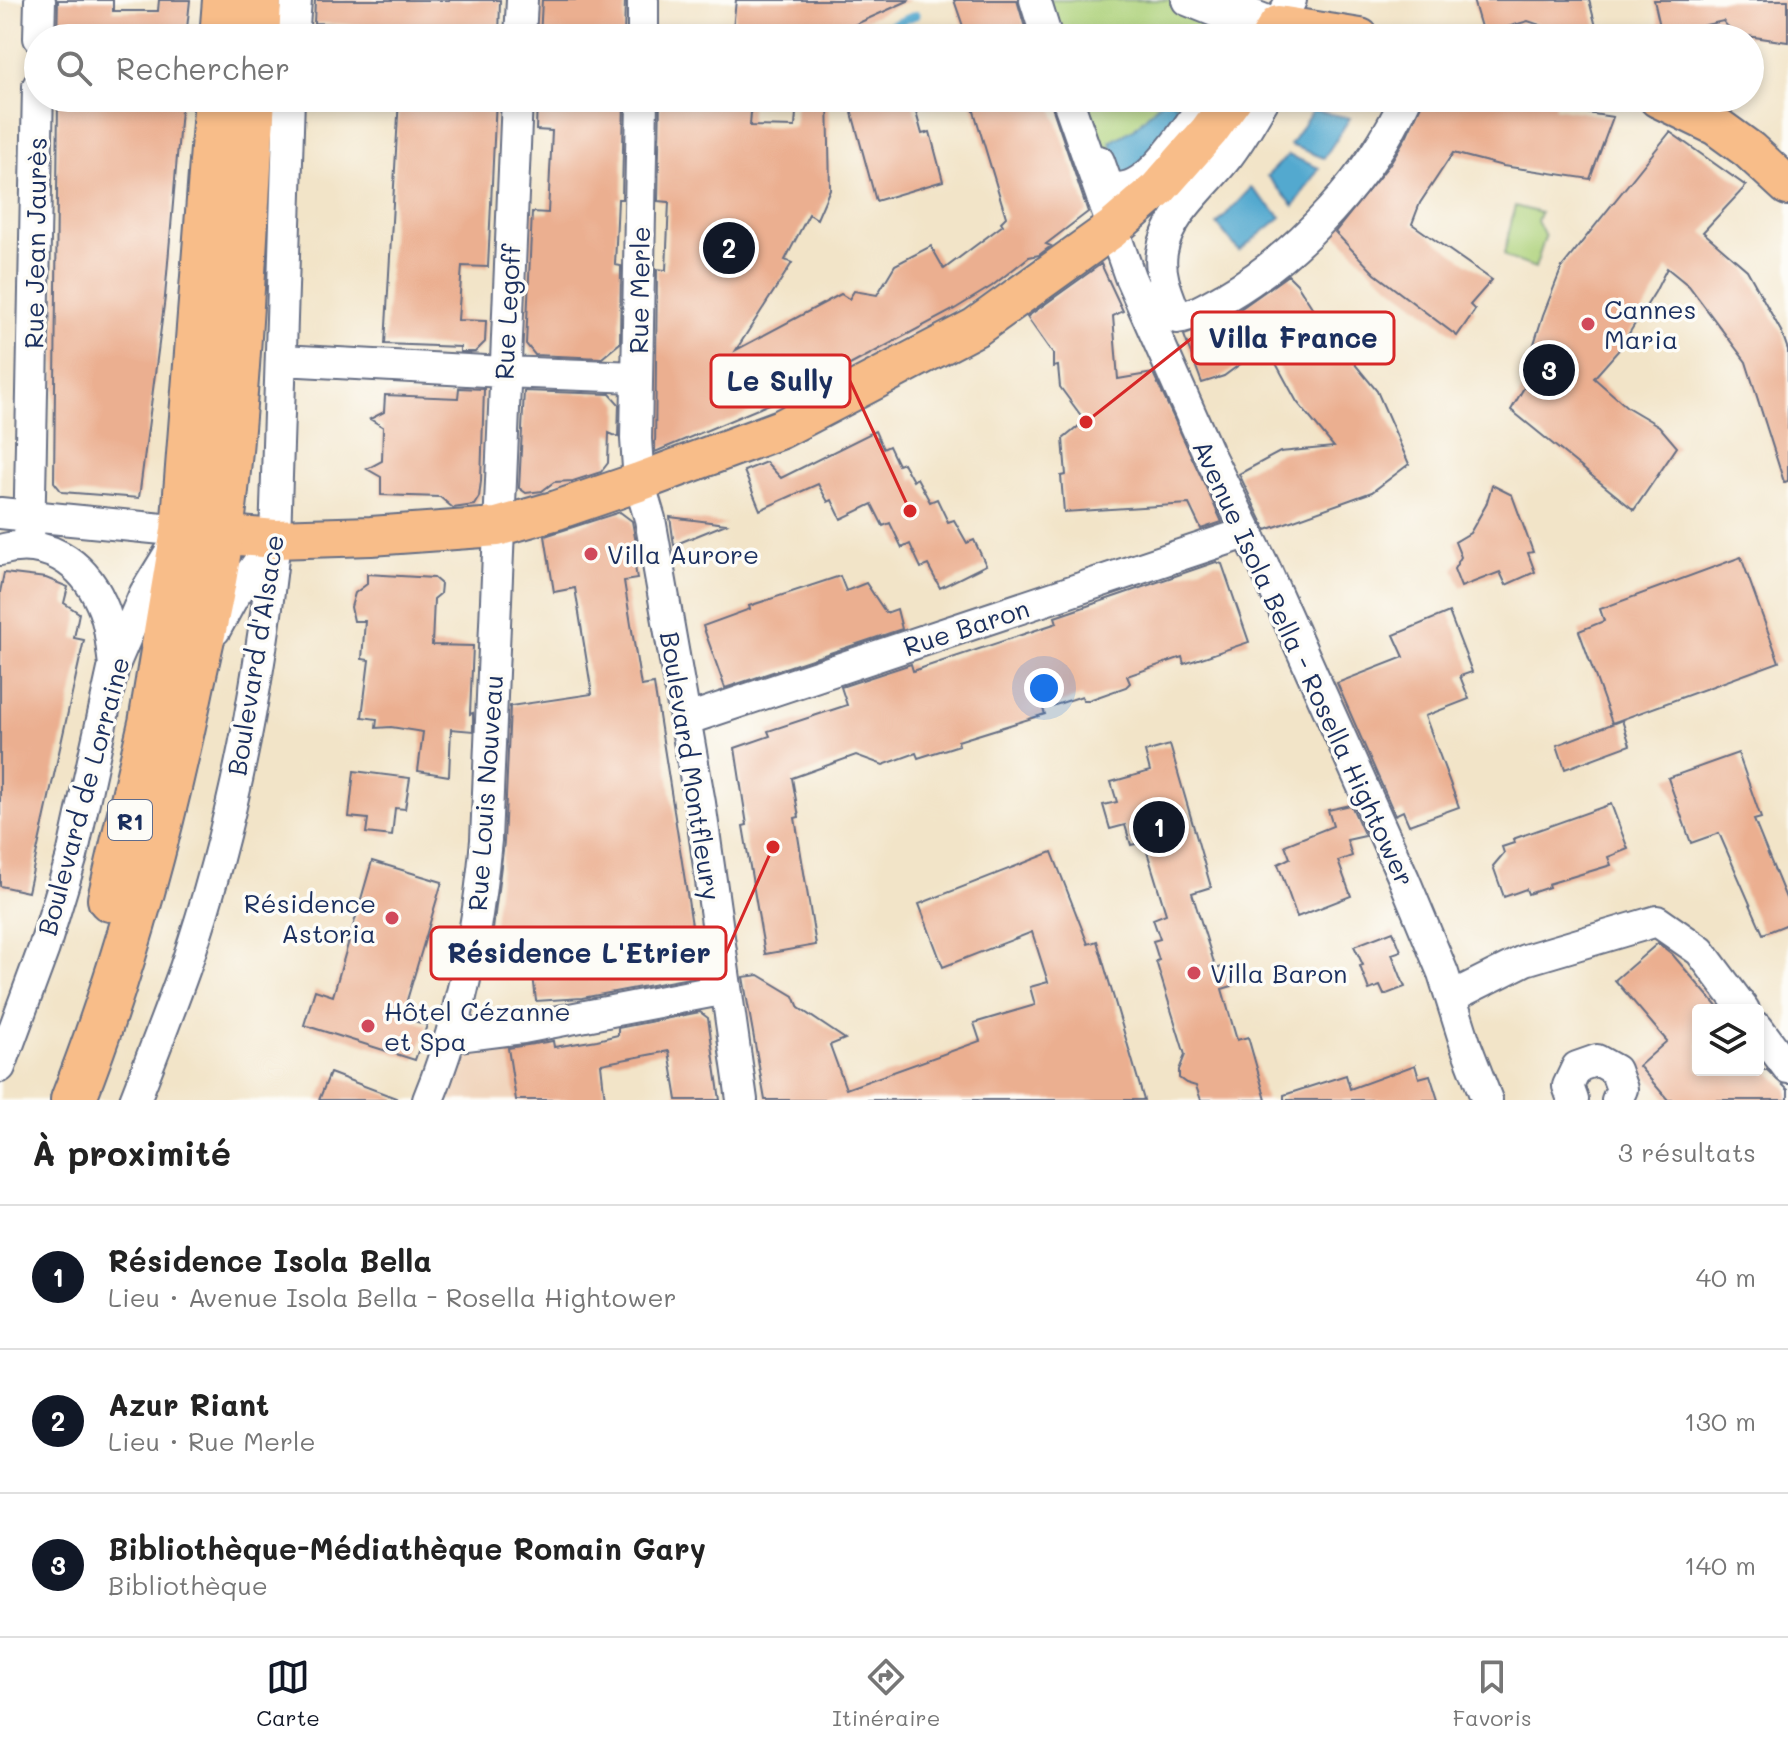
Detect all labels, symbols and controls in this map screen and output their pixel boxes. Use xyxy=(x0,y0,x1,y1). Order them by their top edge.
search box xyxy=(24,24,1764,112)
icon: search xyxy=(52,46,96,90)
text: Rechercher xyxy=(116,48,290,88)
street label: Rue Jean Jaurès xyxy=(16,137,54,349)
pin: 2 xyxy=(703,218,755,278)
street label: Rue Merle xyxy=(621,226,657,354)
street label: Rue Legoff xyxy=(486,242,528,381)
place label: Cannes Maria xyxy=(1604,292,1696,356)
callout: Villa France xyxy=(1192,312,1394,364)
marker: Cannes Maria xyxy=(1579,315,1597,333)
text: Villa France xyxy=(1208,319,1378,355)
pin: 3 xyxy=(1523,340,1575,400)
callout: Le Sully xyxy=(711,355,850,407)
text: Le Sully xyxy=(727,362,833,399)
street label: Avenue Isola Bella - Rosella Hightower xyxy=(1185,434,1423,892)
street label: Boulevard d'Alsace xyxy=(219,532,291,778)
place label: Villa Aurore xyxy=(607,537,759,571)
marker: Villa Aurore xyxy=(582,545,600,563)
street label: Rue Baron xyxy=(899,591,1033,663)
street label: Boulevard Montfleury xyxy=(653,629,729,903)
street label: Boulevard de Lorraine xyxy=(29,653,137,939)
your location xyxy=(1024,668,1064,708)
street label: Rue Louis Nouveau xyxy=(460,674,510,912)
pin: 1 xyxy=(1133,797,1185,857)
road number: R1 xyxy=(108,800,152,840)
place label: Résidence Astoria xyxy=(244,886,376,950)
marker: Résidence Astoria xyxy=(383,909,401,927)
callout: Résidence L'Etrier xyxy=(431,927,726,979)
text: Résidence L'Etrier xyxy=(447,934,711,970)
place label: Villa Baron xyxy=(1210,956,1347,990)
marker: Villa Baron xyxy=(1185,964,1203,982)
place label: Hôtel Cézanne et Spa xyxy=(384,994,571,1058)
map controls xyxy=(1692,1004,1764,1076)
button: layers xyxy=(1692,1004,1764,1076)
marker: Hôtel Cézanne et Spa xyxy=(359,1017,377,1035)
text: À proximité xyxy=(32,1130,231,1175)
text: 3 résultats xyxy=(1618,1135,1756,1169)
text: Résidence Isola Bella xyxy=(108,1240,432,1280)
text: 1 xyxy=(52,1260,64,1294)
text: 40 m xyxy=(1696,1260,1756,1294)
text: Lieu · Avenue Isola Bella - Rosella Hightower xyxy=(108,1280,677,1314)
text: Azur Riant xyxy=(108,1384,269,1424)
text: 2 xyxy=(51,1404,65,1438)
text: 130 m xyxy=(1684,1404,1756,1438)
text: Lieu · Rue Merle xyxy=(108,1424,316,1458)
text: Bibliothèque-Médiathèque Romain Gary xyxy=(108,1528,706,1568)
text: 3 xyxy=(50,1548,66,1582)
text: 140 m xyxy=(1684,1548,1756,1582)
text: Bibliothèque xyxy=(108,1568,268,1602)
tab: Carte xyxy=(256,1655,320,1732)
tab: Itinéraire xyxy=(832,1655,940,1732)
tab: Favoris xyxy=(1453,1655,1532,1732)

